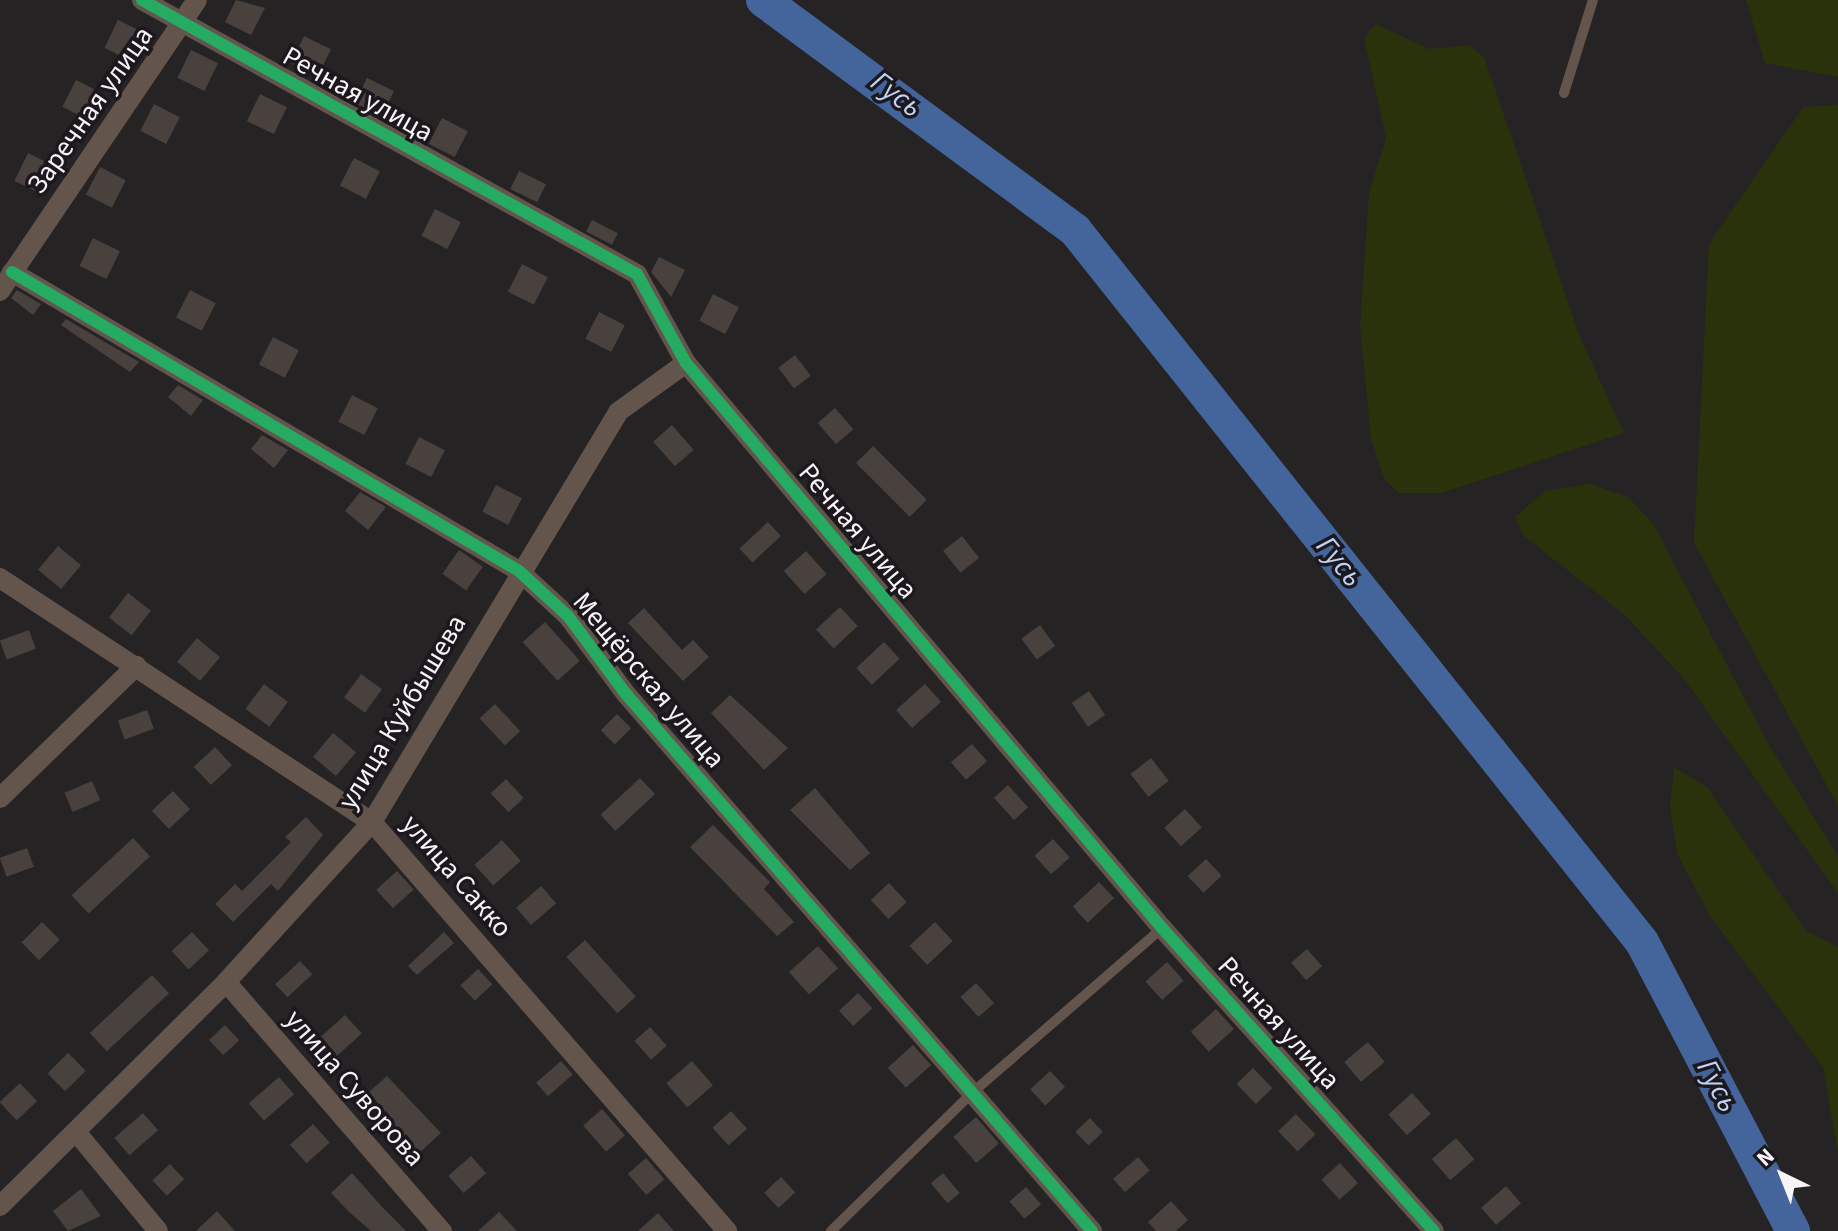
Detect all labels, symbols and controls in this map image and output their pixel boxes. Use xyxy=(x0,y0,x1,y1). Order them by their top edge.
street label: Заречная улица xyxy=(20,20,160,200)
street label: Речная улица xyxy=(277,39,439,149)
water label: Гусь xyxy=(863,64,929,126)
street label: Речная улица xyxy=(792,456,924,606)
water label: Гусь xyxy=(1308,530,1370,594)
street label: Мещёрская улица xyxy=(566,585,732,775)
street label: улица Куйбышева xyxy=(331,609,473,815)
street label: улица Сакко xyxy=(395,808,519,944)
street label: Речная улица xyxy=(1211,950,1347,1096)
street label: улица Суворова xyxy=(278,1003,432,1173)
water label: Гусь xyxy=(1688,1054,1746,1118)
north arrow xyxy=(1742,1135,1822,1215)
text: N xyxy=(1749,1141,1782,1174)

